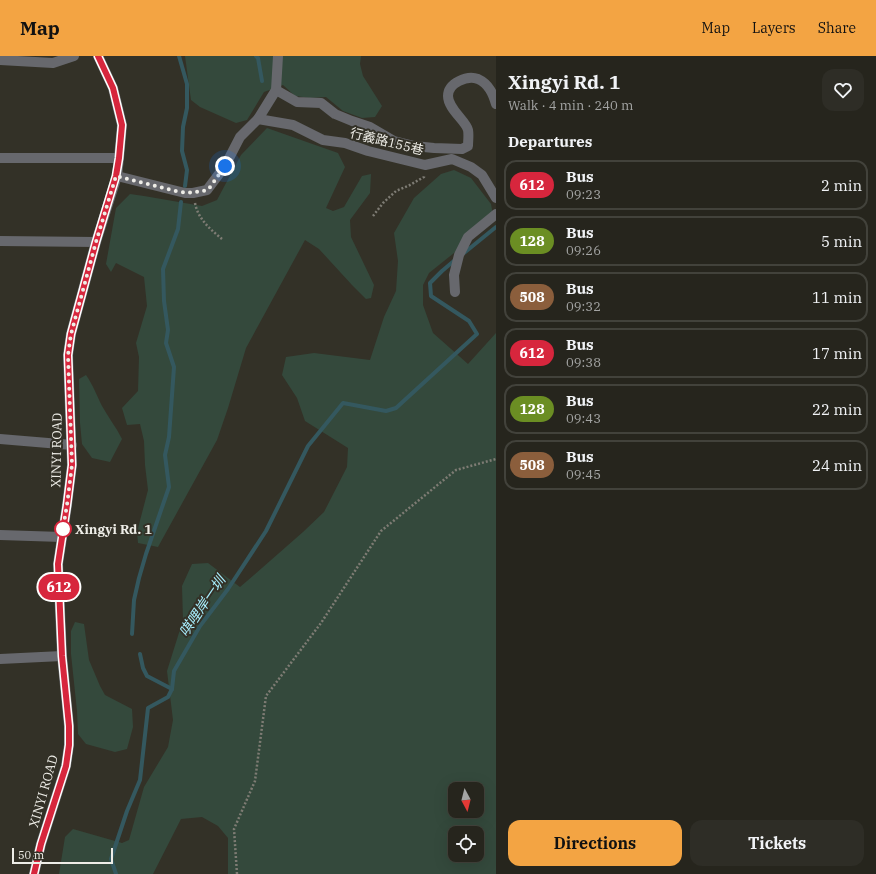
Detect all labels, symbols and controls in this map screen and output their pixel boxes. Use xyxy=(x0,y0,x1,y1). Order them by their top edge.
text: Map xyxy=(20,16,60,40)
text: Map xyxy=(702,19,730,37)
text: Layers xyxy=(752,19,796,37)
text: Share xyxy=(818,19,856,37)
button: heart xyxy=(822,69,864,111)
text: Xingyi Rd. 1 xyxy=(508,70,620,94)
text: Walk · 4 min · 240 m xyxy=(508,97,633,114)
street label: 行義路155巷 xyxy=(348,124,426,159)
text: Departures xyxy=(508,132,592,151)
your location xyxy=(215,156,235,176)
text: Bus xyxy=(566,167,594,186)
text: 612 xyxy=(519,176,545,194)
text: 2 min xyxy=(821,176,862,195)
text: 09:23 xyxy=(566,186,601,203)
text: Bus xyxy=(566,223,594,242)
text: 128 xyxy=(519,232,545,250)
text: 5 min xyxy=(821,232,862,251)
text: 09:26 xyxy=(566,242,601,259)
text: Bus xyxy=(566,279,594,298)
text: 508 xyxy=(519,288,545,306)
text: 11 min xyxy=(812,288,862,307)
text: 09:32 xyxy=(566,298,601,315)
text: Bus xyxy=(566,335,594,354)
text: 612 xyxy=(519,344,545,362)
text: 17 min xyxy=(812,344,862,363)
text: 09:38 xyxy=(566,354,601,371)
text: Bus xyxy=(566,391,594,410)
text: 128 xyxy=(519,400,545,418)
text: 22 min xyxy=(812,400,862,419)
text: 09:43 xyxy=(566,410,601,427)
street label: XINYI ROAD xyxy=(47,412,66,488)
text: Bus xyxy=(566,447,594,466)
text: 508 xyxy=(519,456,545,474)
text: 24 min xyxy=(812,456,862,475)
text: 09:45 xyxy=(566,466,601,483)
marker: Xingyi Rd. 1 xyxy=(54,520,72,538)
place label: Xingyi Rd. 1 xyxy=(75,521,152,538)
water label: 唭哩岸一圳 xyxy=(175,570,230,640)
line badge: 612 xyxy=(36,574,82,600)
text: 612 xyxy=(46,578,72,596)
street label: XINYI ROAD xyxy=(25,753,62,829)
north arrow xyxy=(448,782,484,818)
map controls xyxy=(448,782,484,862)
button: Directions xyxy=(508,820,682,866)
button: Tickets xyxy=(690,820,864,866)
button: locate xyxy=(448,826,484,862)
scale bar xyxy=(12,846,113,865)
text: 50 m xyxy=(18,848,44,862)

